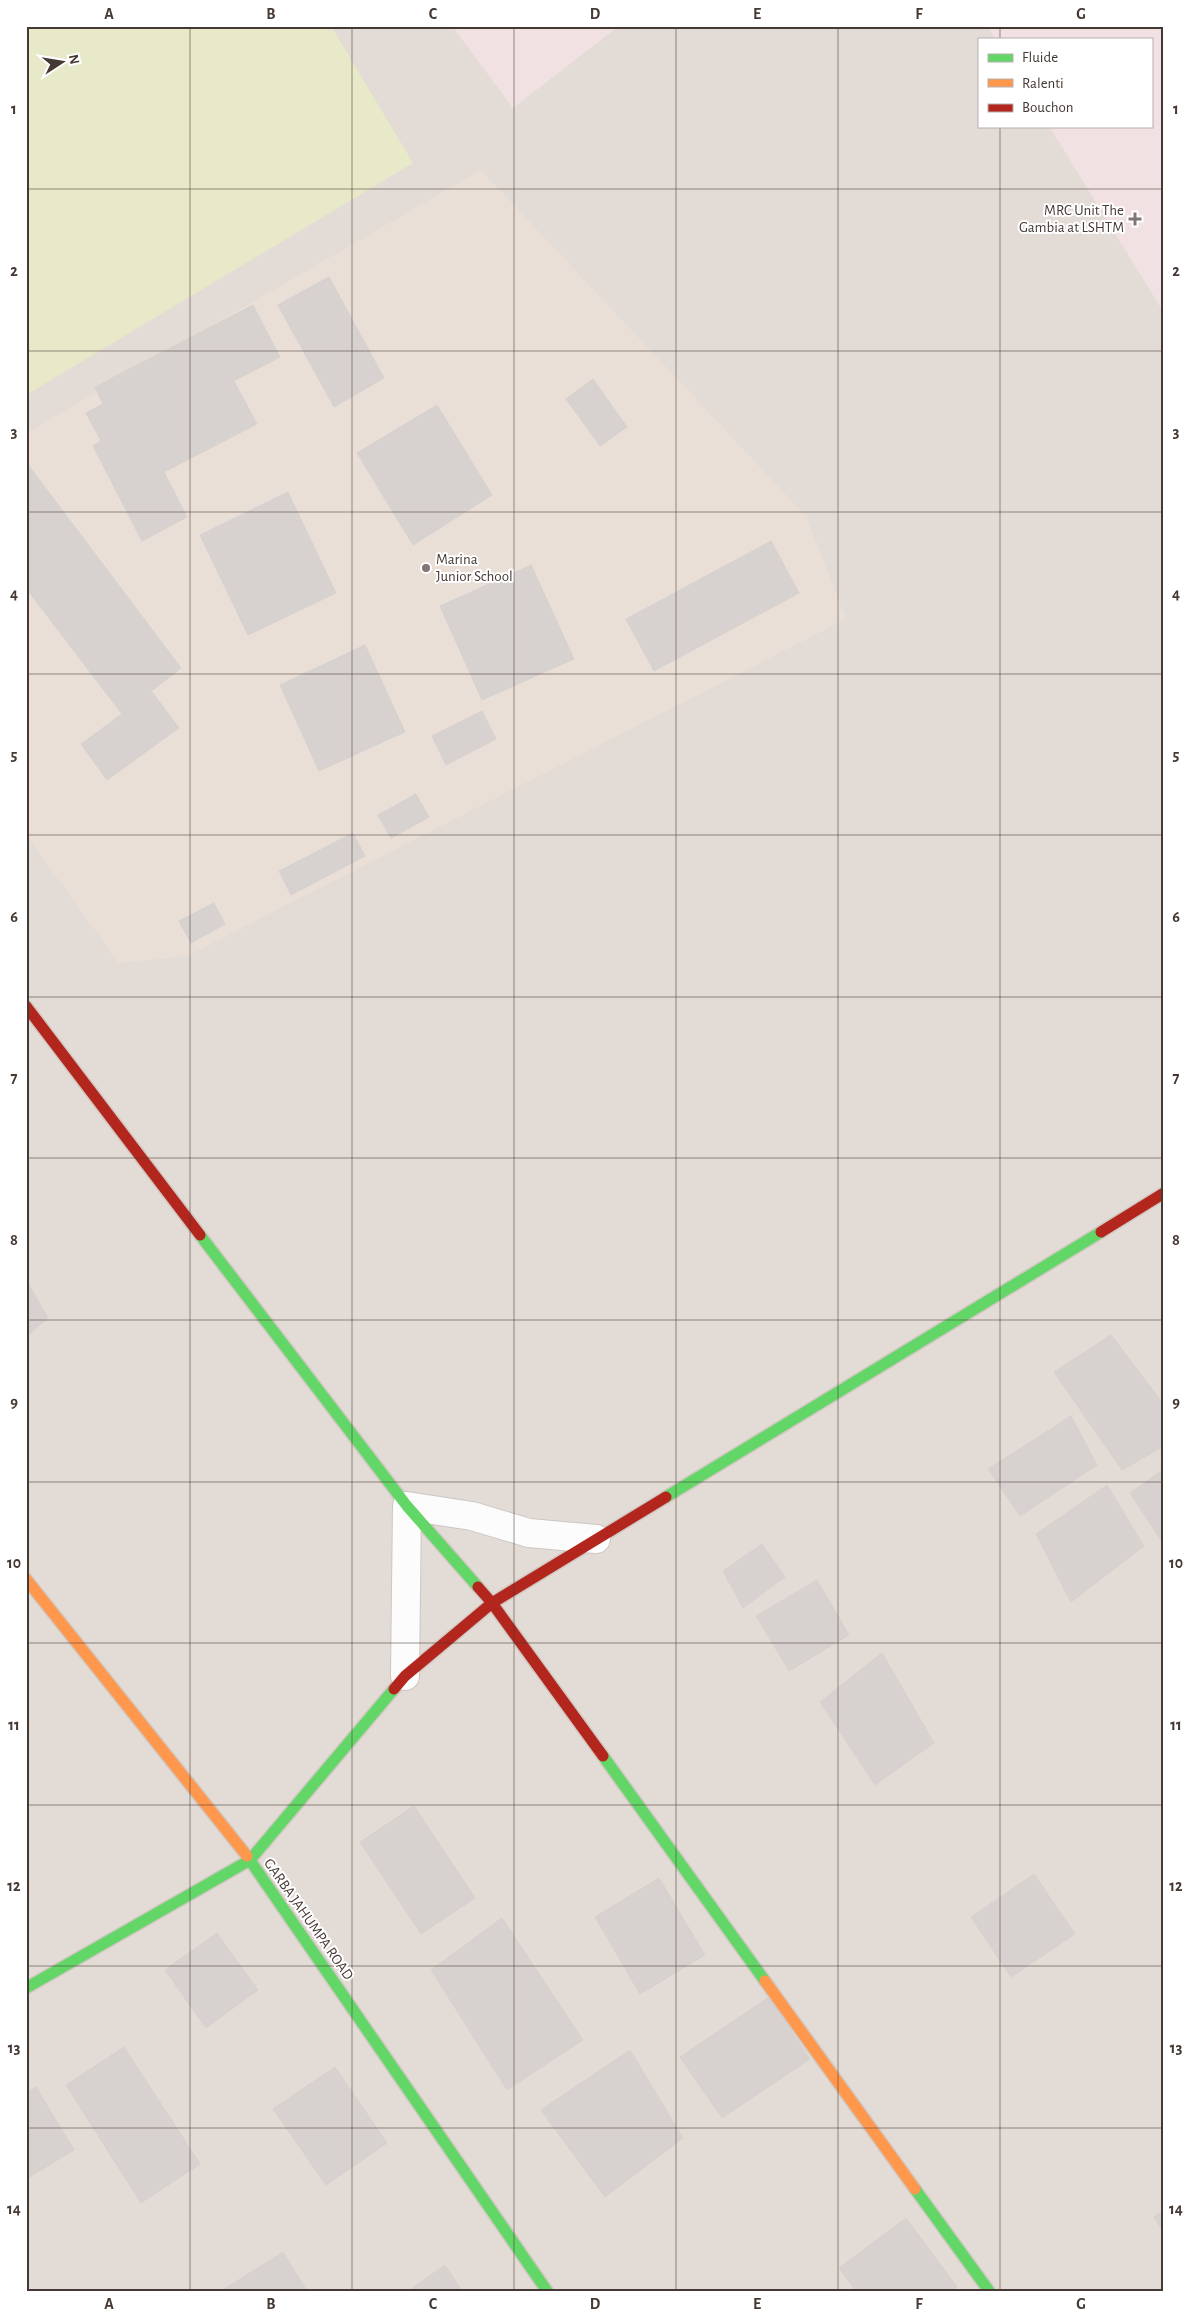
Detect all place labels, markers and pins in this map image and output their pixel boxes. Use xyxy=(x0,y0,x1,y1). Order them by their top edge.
place label: MRC Unit The Gambia at LSHTM xyxy=(1019,203,1124,235)
marker: MRC Unit The Gambia at LSHTM xyxy=(1128,212,1142,226)
place label: Marina Junior School xyxy=(436,552,513,584)
marker: Marina Junior School xyxy=(420,562,432,574)

